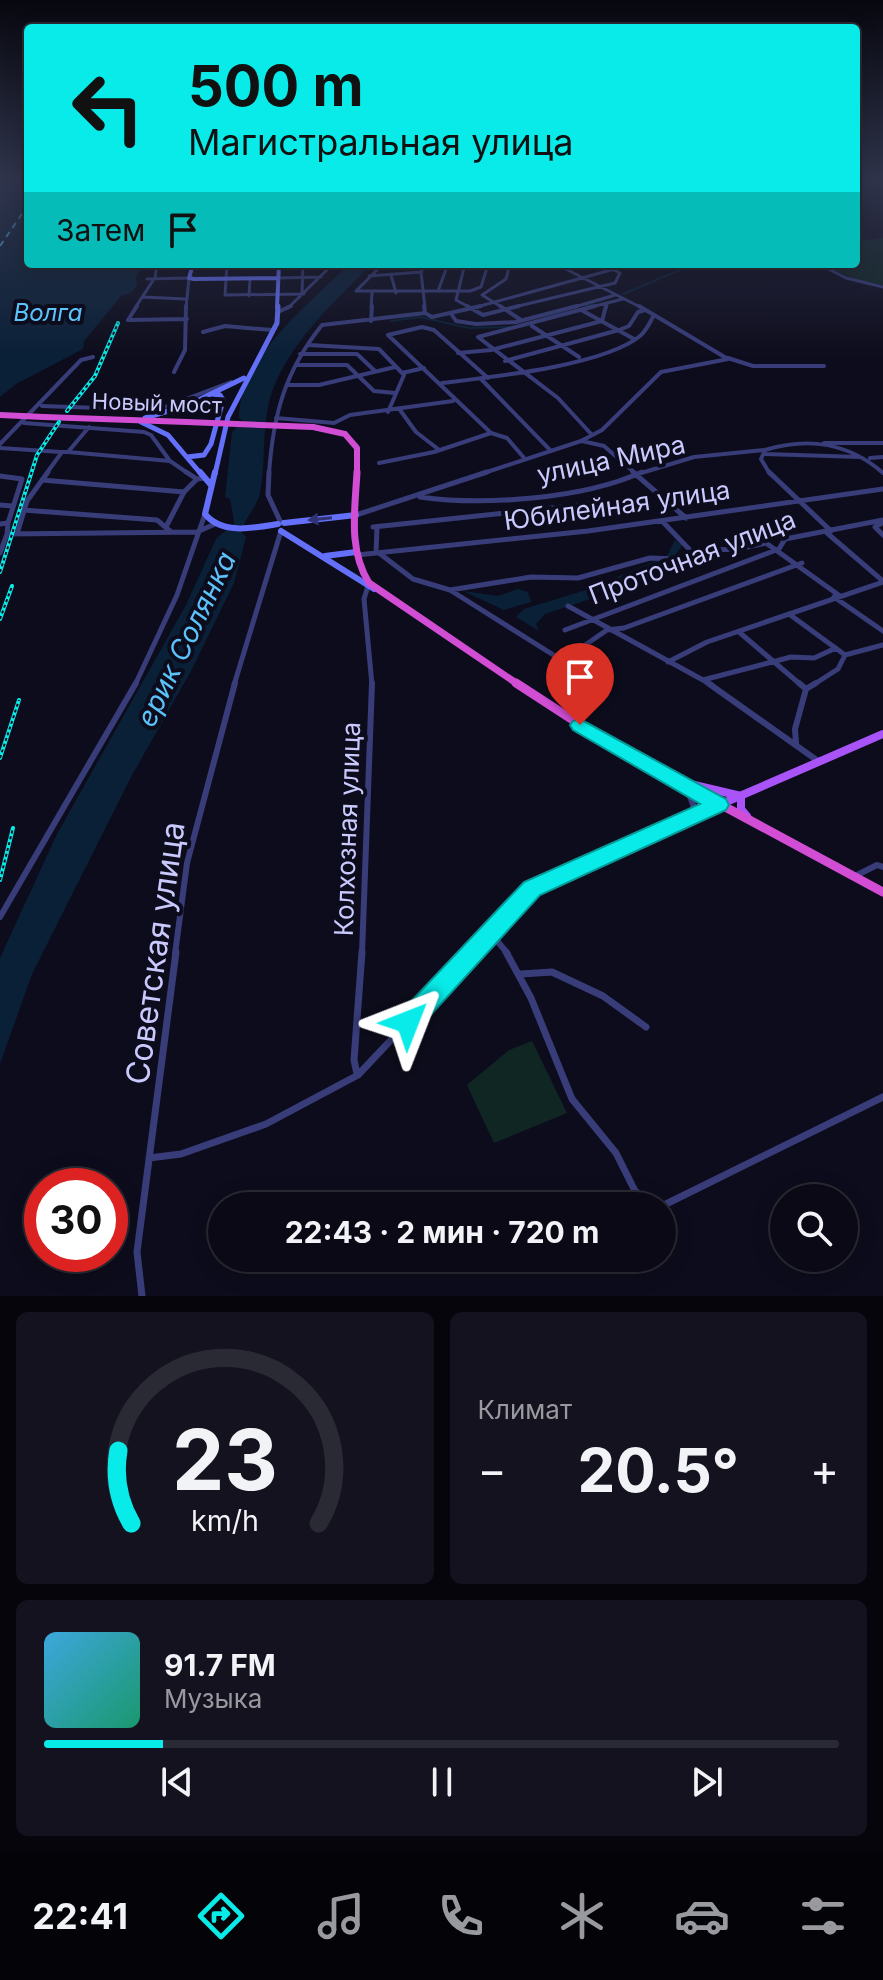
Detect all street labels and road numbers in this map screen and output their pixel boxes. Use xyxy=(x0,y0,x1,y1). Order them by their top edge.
street label: Новый мост xyxy=(91,388,223,418)
street label: улица Мира xyxy=(534,428,688,490)
street label: Юбилейная улица xyxy=(502,474,732,536)
street label: Проточная улица xyxy=(584,503,800,611)
street label: Колхозная улица xyxy=(328,721,366,937)
street label: Советская улица xyxy=(117,819,193,1087)

